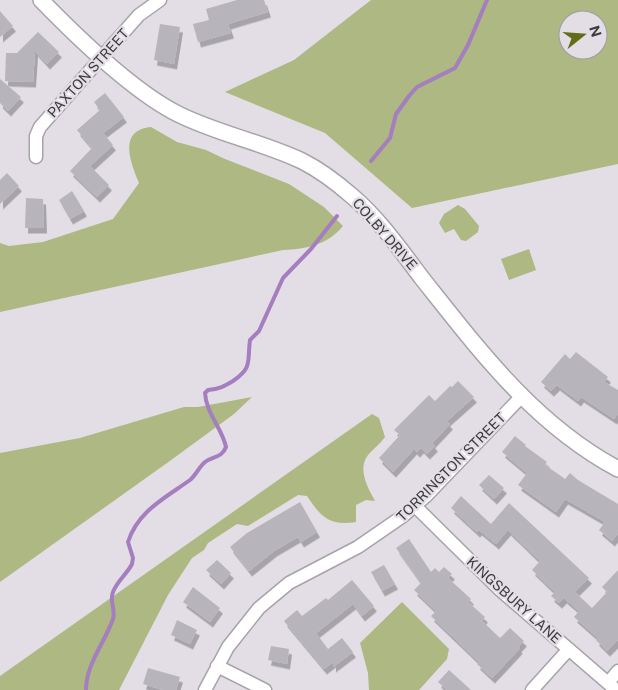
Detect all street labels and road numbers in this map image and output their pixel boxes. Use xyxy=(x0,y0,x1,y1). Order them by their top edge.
street label: PAXTON STREET xyxy=(44,26,132,120)
street label: COLBY DRIVE xyxy=(350,195,420,273)
street label: TORRINGTON STREET xyxy=(393,409,509,525)
street label: KINGSBURY LANE xyxy=(464,553,564,647)

